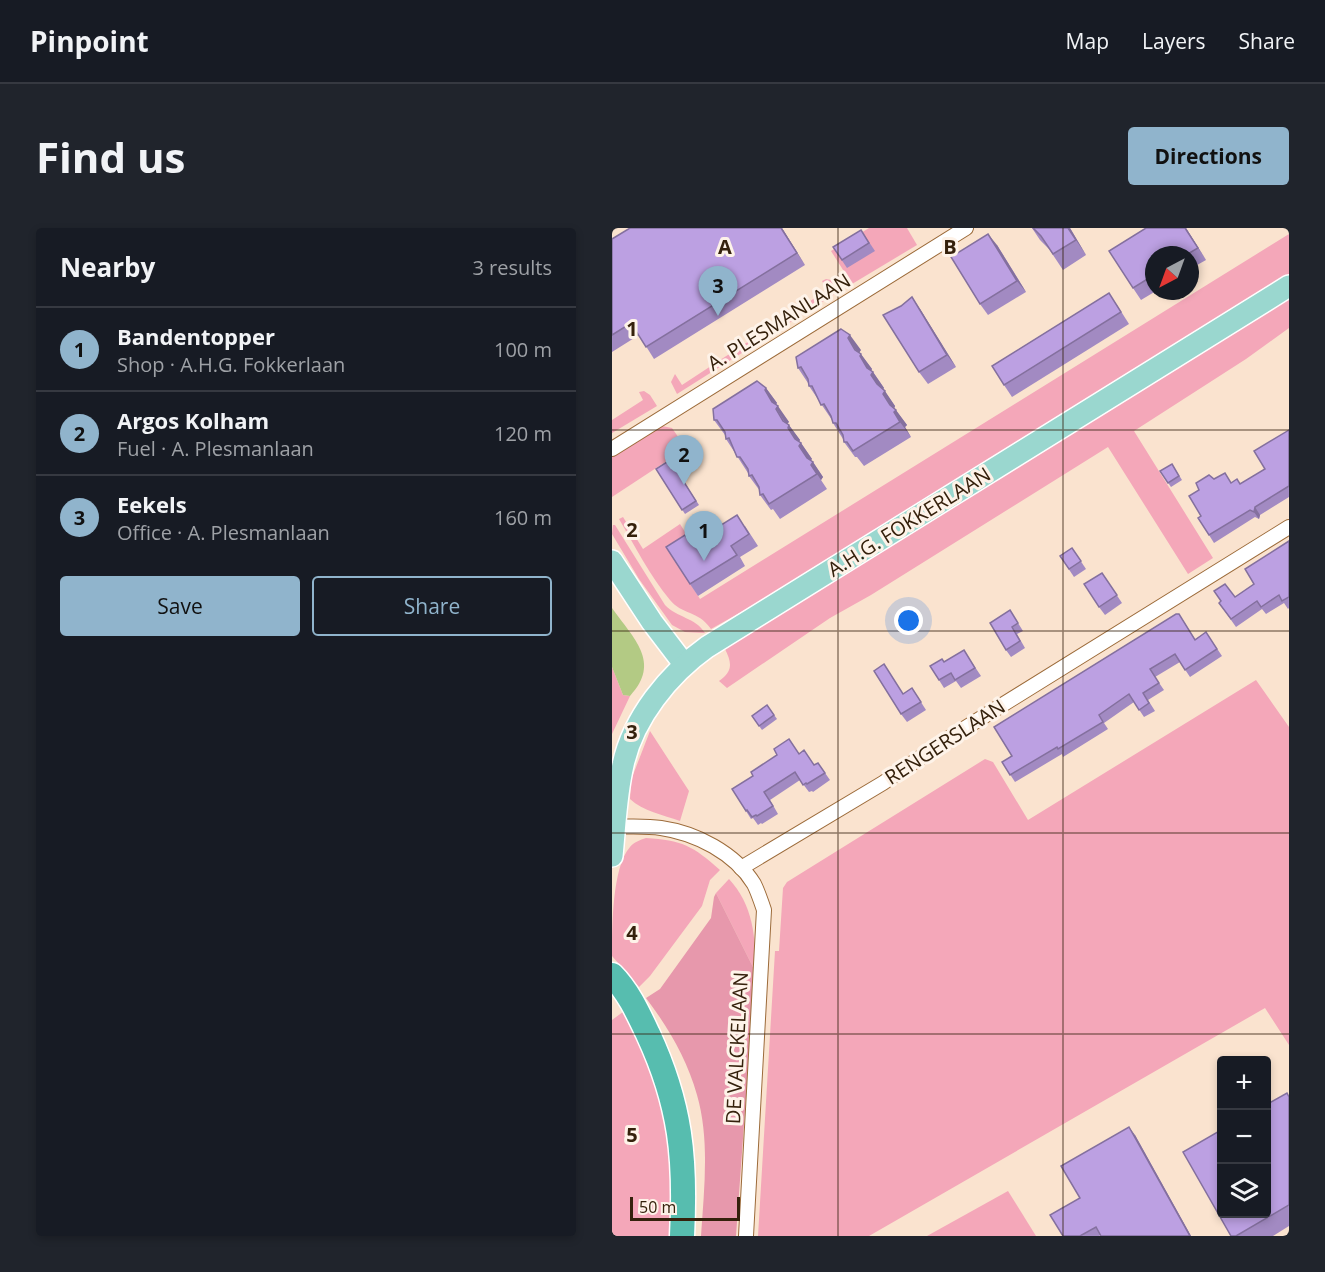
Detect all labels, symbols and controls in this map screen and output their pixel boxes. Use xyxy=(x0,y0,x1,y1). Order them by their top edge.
text: Pinpoint xyxy=(30,22,149,60)
text: Map xyxy=(1066,27,1109,55)
text: Layers xyxy=(1142,27,1206,55)
text: Share xyxy=(1239,27,1295,55)
button: Directions xyxy=(1128,127,1289,185)
text: Find us xyxy=(36,128,185,185)
text: A xyxy=(718,233,732,260)
text: B xyxy=(943,233,957,260)
north arrow xyxy=(1145,246,1199,300)
text: Nearby xyxy=(60,249,155,285)
text: 3 results xyxy=(472,254,552,281)
pin: 3 xyxy=(698,266,738,316)
street label: A. PLESMANLAAN xyxy=(702,267,855,377)
text: 1 xyxy=(626,315,638,342)
text: Bandentopper xyxy=(117,321,275,351)
text: 1 xyxy=(74,336,85,363)
text: 100 m xyxy=(494,336,552,363)
text: Shop · A.H.G. Fokkerlaan xyxy=(117,351,345,378)
text: Argos Kolham xyxy=(117,405,269,435)
text: 2 xyxy=(74,420,85,447)
text: 120 m xyxy=(494,420,552,447)
text: Fuel · A. Plesmanlaan xyxy=(117,435,314,462)
pin: 2 xyxy=(664,436,704,485)
street label: A.H.G. FOKKERLAAN xyxy=(822,460,995,583)
text: Eekels xyxy=(117,489,187,519)
text: 3 xyxy=(74,504,85,531)
text: 160 m xyxy=(494,504,552,531)
pin: 1 xyxy=(684,512,724,561)
text: 2 xyxy=(626,516,638,543)
text: Office · A. Plesmanlaan xyxy=(117,519,330,546)
button: Save xyxy=(60,576,300,636)
button: Share xyxy=(312,576,552,636)
your location xyxy=(894,606,923,635)
street label: RENGERSLAAN xyxy=(879,693,1010,791)
text: 3 xyxy=(626,718,638,745)
text: 4 xyxy=(626,919,638,946)
street label: DE VALCKELAAN xyxy=(719,971,754,1125)
map controls xyxy=(1217,1056,1271,1218)
button: + xyxy=(1217,1056,1271,1110)
button: − xyxy=(1217,1110,1271,1164)
text: 5 xyxy=(626,1121,638,1148)
button: layers xyxy=(1217,1164,1271,1218)
scale bar xyxy=(630,1194,740,1222)
text: 50 m xyxy=(639,1196,676,1218)

